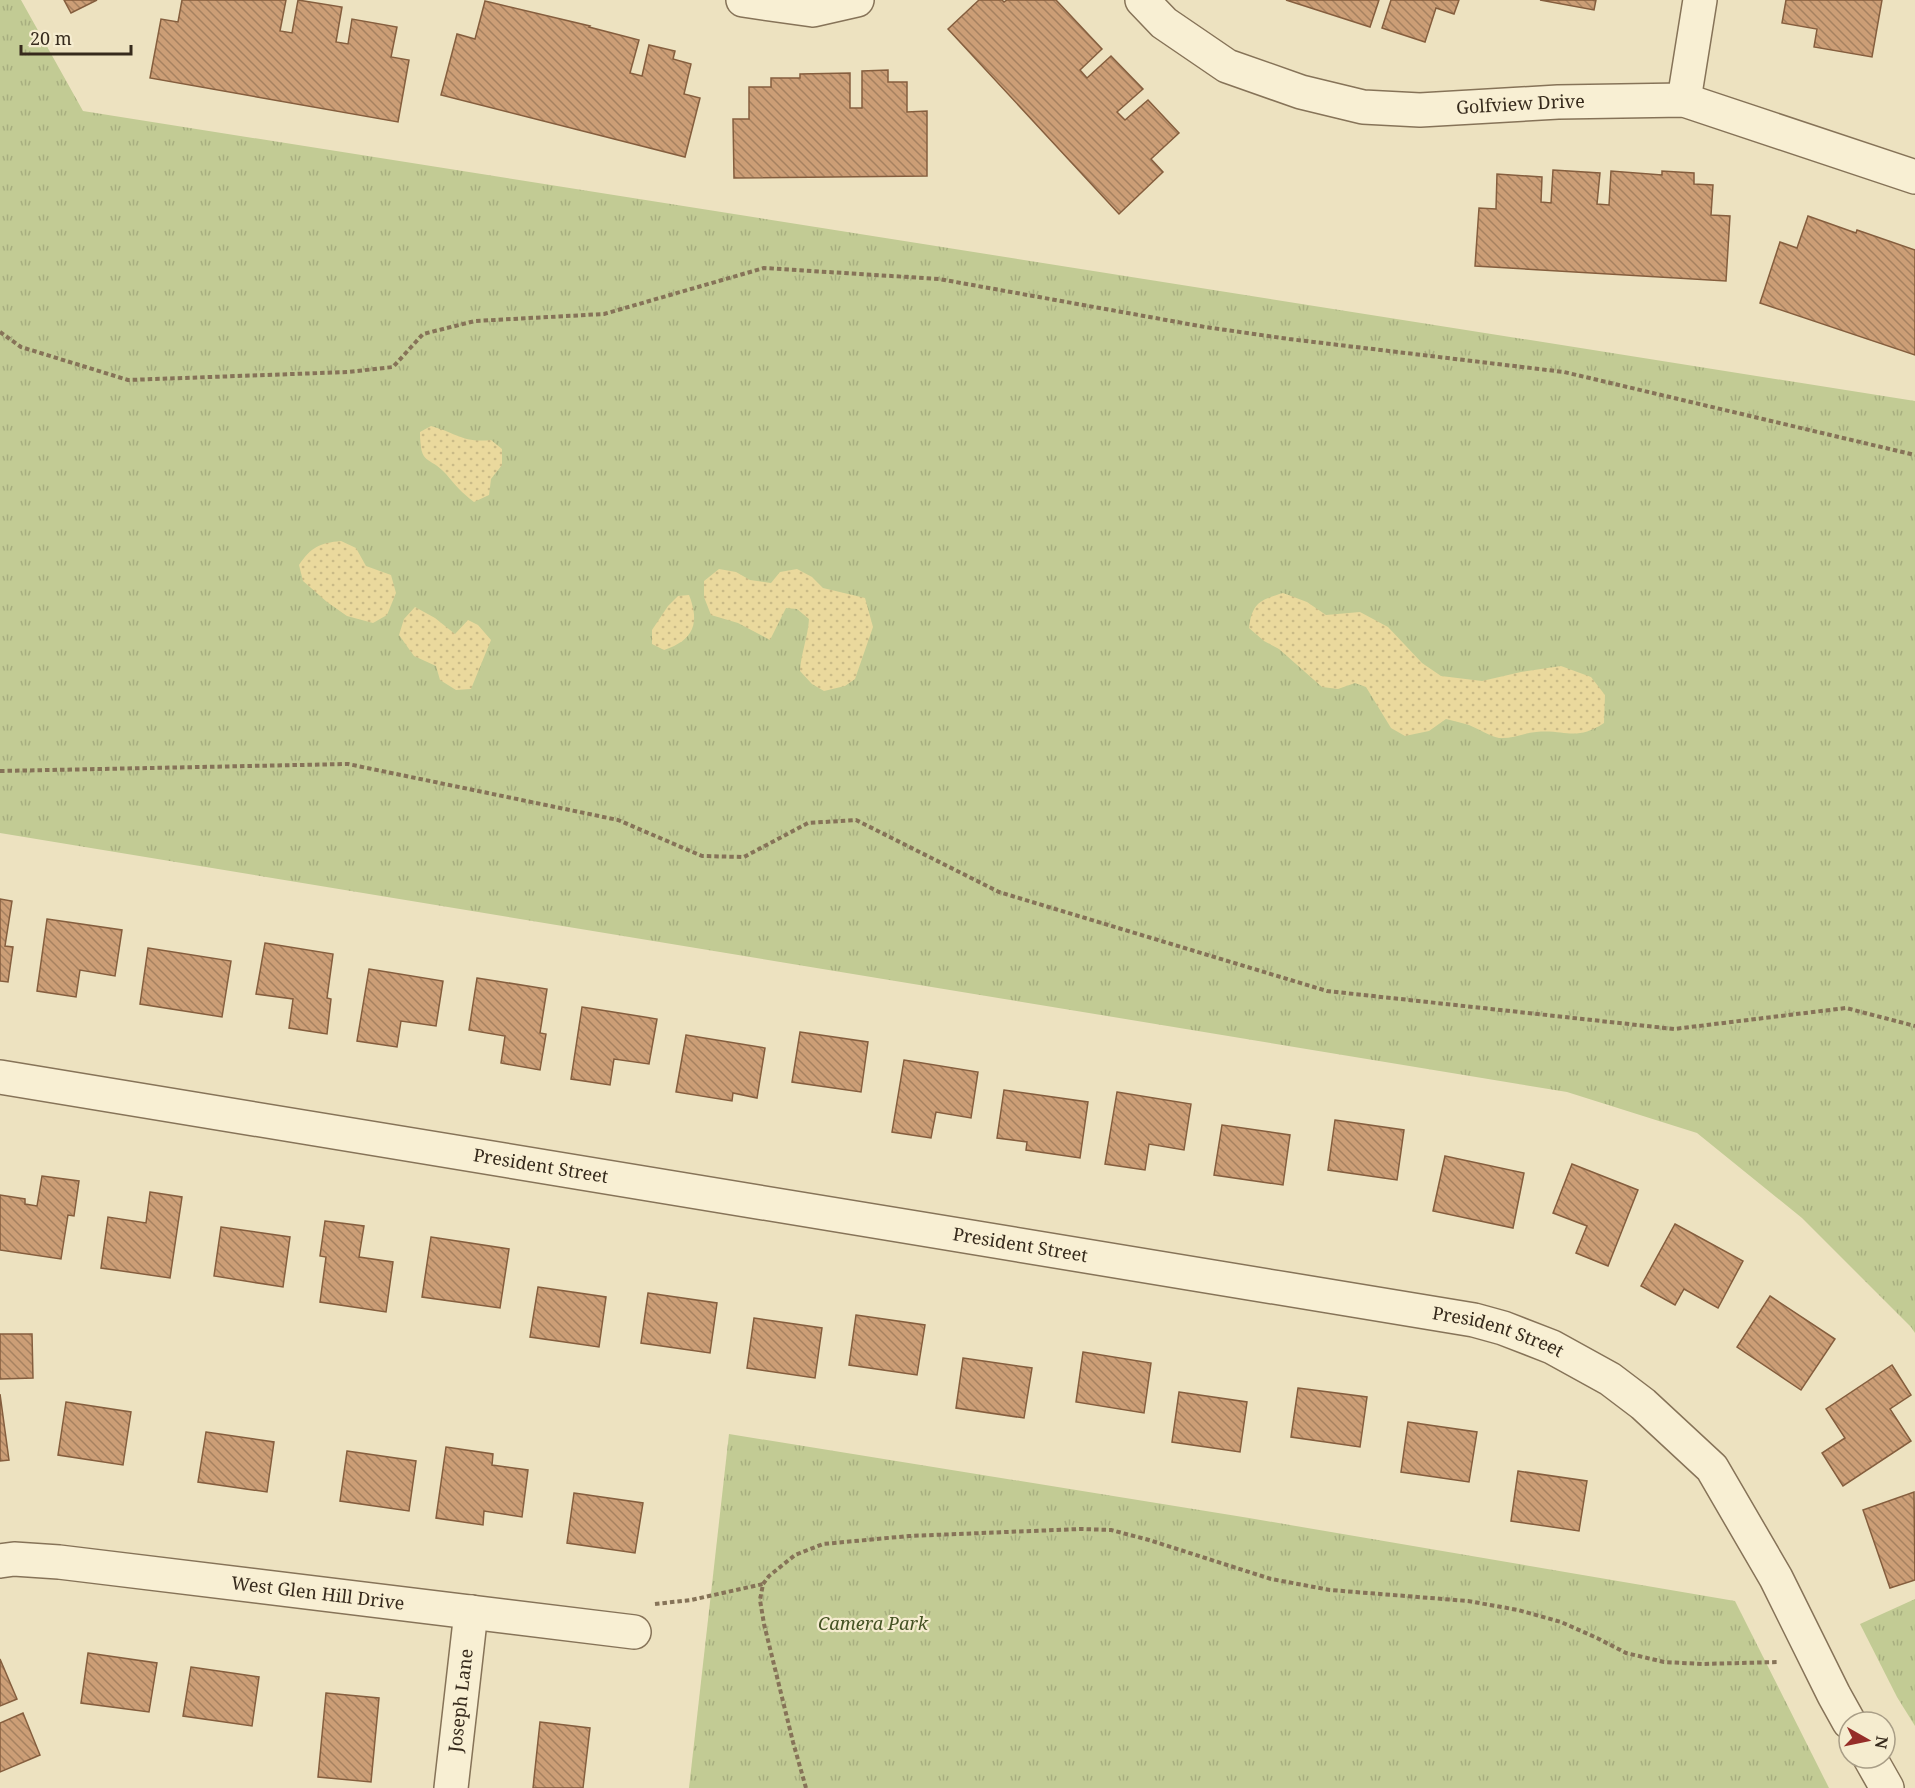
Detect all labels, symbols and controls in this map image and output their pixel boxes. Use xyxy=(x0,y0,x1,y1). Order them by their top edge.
scale bar xyxy=(21,18,130,56)
text: 20 m xyxy=(30,26,72,50)
street label: Golfview Drive xyxy=(1455,89,1585,119)
street label: President Street xyxy=(472,1142,610,1188)
street label: President Street xyxy=(951,1221,1090,1267)
street label: President Street xyxy=(1431,1300,1569,1362)
street label: West Glen Hill Drive xyxy=(230,1570,406,1615)
park label: Camera Park xyxy=(818,1611,929,1635)
street label: Joseph Lane xyxy=(442,1647,478,1755)
north arrow xyxy=(1837,1710,1897,1770)
text: N xyxy=(1870,1734,1894,1751)

